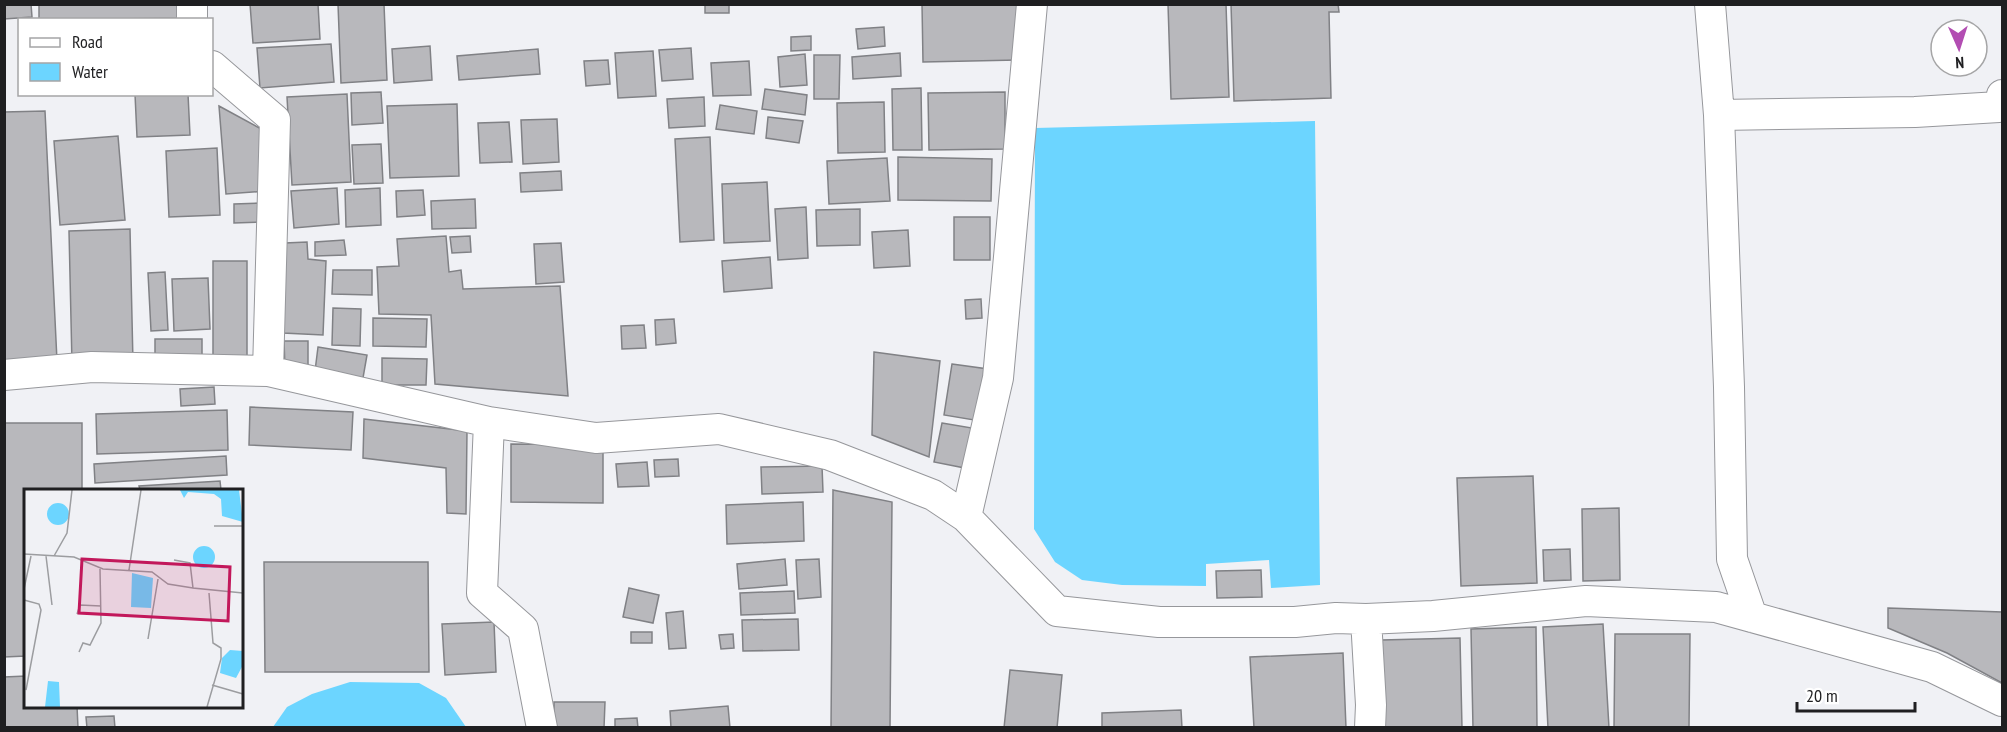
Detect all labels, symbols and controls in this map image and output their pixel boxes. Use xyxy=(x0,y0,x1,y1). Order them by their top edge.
legend xyxy=(18,18,213,96)
north arrow xyxy=(1929,18,1989,78)
text: Road xyxy=(72,30,103,53)
text: N xyxy=(1955,53,1965,73)
text: Water xyxy=(72,60,108,83)
inset map xyxy=(24,489,243,708)
scale bar xyxy=(1797,675,1916,713)
text: 20 m xyxy=(1806,684,1838,707)

